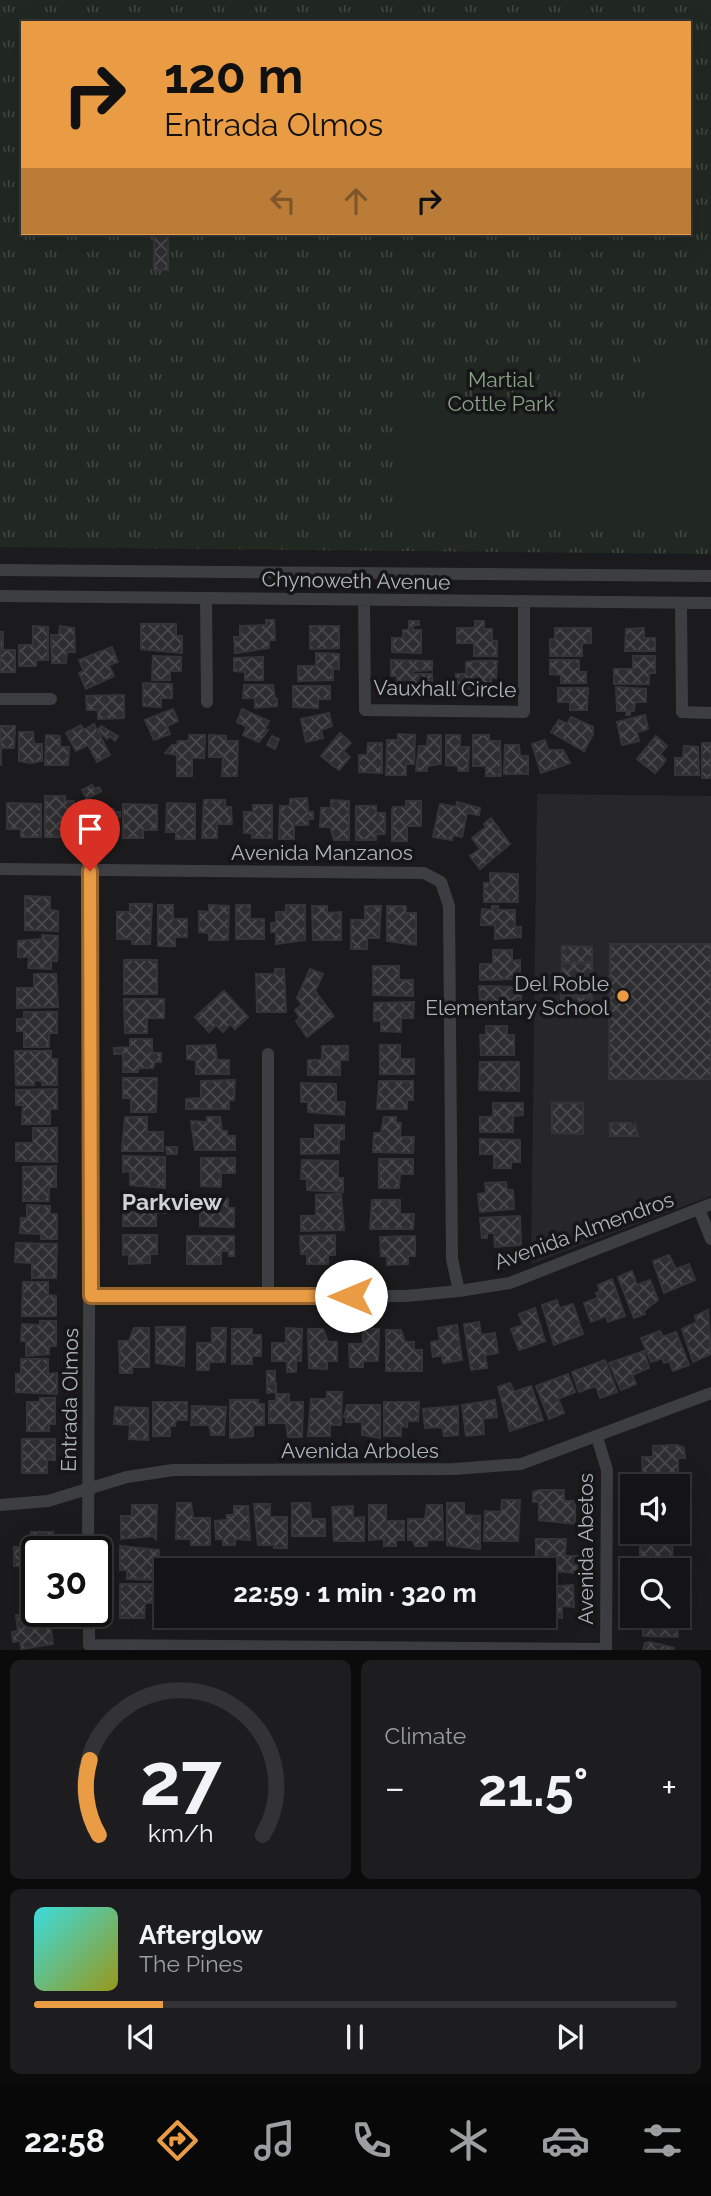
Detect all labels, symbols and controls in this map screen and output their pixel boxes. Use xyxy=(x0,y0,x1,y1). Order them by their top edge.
text: 120 m xyxy=(164,47,303,104)
icon: right xyxy=(49,49,140,140)
text: Entrada Olmos xyxy=(164,106,383,143)
icon: left xyxy=(264,182,302,220)
icon: ahead xyxy=(337,182,375,220)
icon: right xyxy=(410,182,448,220)
park label: Martial Cottle Park xyxy=(447,367,555,416)
street label: Chynoweth Avenue xyxy=(261,566,451,595)
street label: Vauxhall Circle xyxy=(373,675,517,702)
pin xyxy=(60,799,120,871)
icon: arrive xyxy=(71,810,109,848)
street label: Avenida Manzanos xyxy=(231,840,413,865)
place label: Del Roble Elementary School xyxy=(425,971,609,1020)
marker: Del Roble Elementary School xyxy=(615,988,631,1004)
street label: Avenida Almendros xyxy=(491,1186,677,1275)
district label: Parkview xyxy=(122,1188,223,1215)
position arrow xyxy=(314,1259,388,1333)
street label: Entrada Olmos xyxy=(56,1328,83,1472)
street label: Avenida Arboles xyxy=(281,1438,439,1463)
street label: Avenida Abetos xyxy=(573,1473,598,1625)
map controls xyxy=(620,1474,690,1628)
button: sound xyxy=(620,1474,690,1544)
speed limit sign: 30 xyxy=(21,1536,112,1627)
button: search xyxy=(620,1558,690,1628)
text: 22:59 · 1 min · 320 m xyxy=(233,1578,477,1608)
text: Climate xyxy=(385,1722,466,1749)
text: 27 xyxy=(139,1738,221,1823)
text: 21.5° xyxy=(478,1757,588,1818)
text: − xyxy=(385,1765,405,1810)
text: + xyxy=(661,1765,677,1810)
text: km/h xyxy=(147,1818,213,1848)
text: Afterglow xyxy=(139,1920,263,1950)
text: The Pines xyxy=(139,1950,243,1977)
icon: previous xyxy=(122,2018,160,2056)
icon: pause xyxy=(336,2018,374,2056)
icon: next xyxy=(551,2018,589,2056)
icon: directions xyxy=(153,2116,202,2165)
icon: music xyxy=(250,2116,299,2165)
icon: phone xyxy=(347,2116,396,2165)
icon: climate xyxy=(444,2116,493,2165)
icon: car xyxy=(541,2116,590,2165)
icon: filters xyxy=(638,2116,687,2165)
text: 22:58 xyxy=(24,2122,105,2159)

